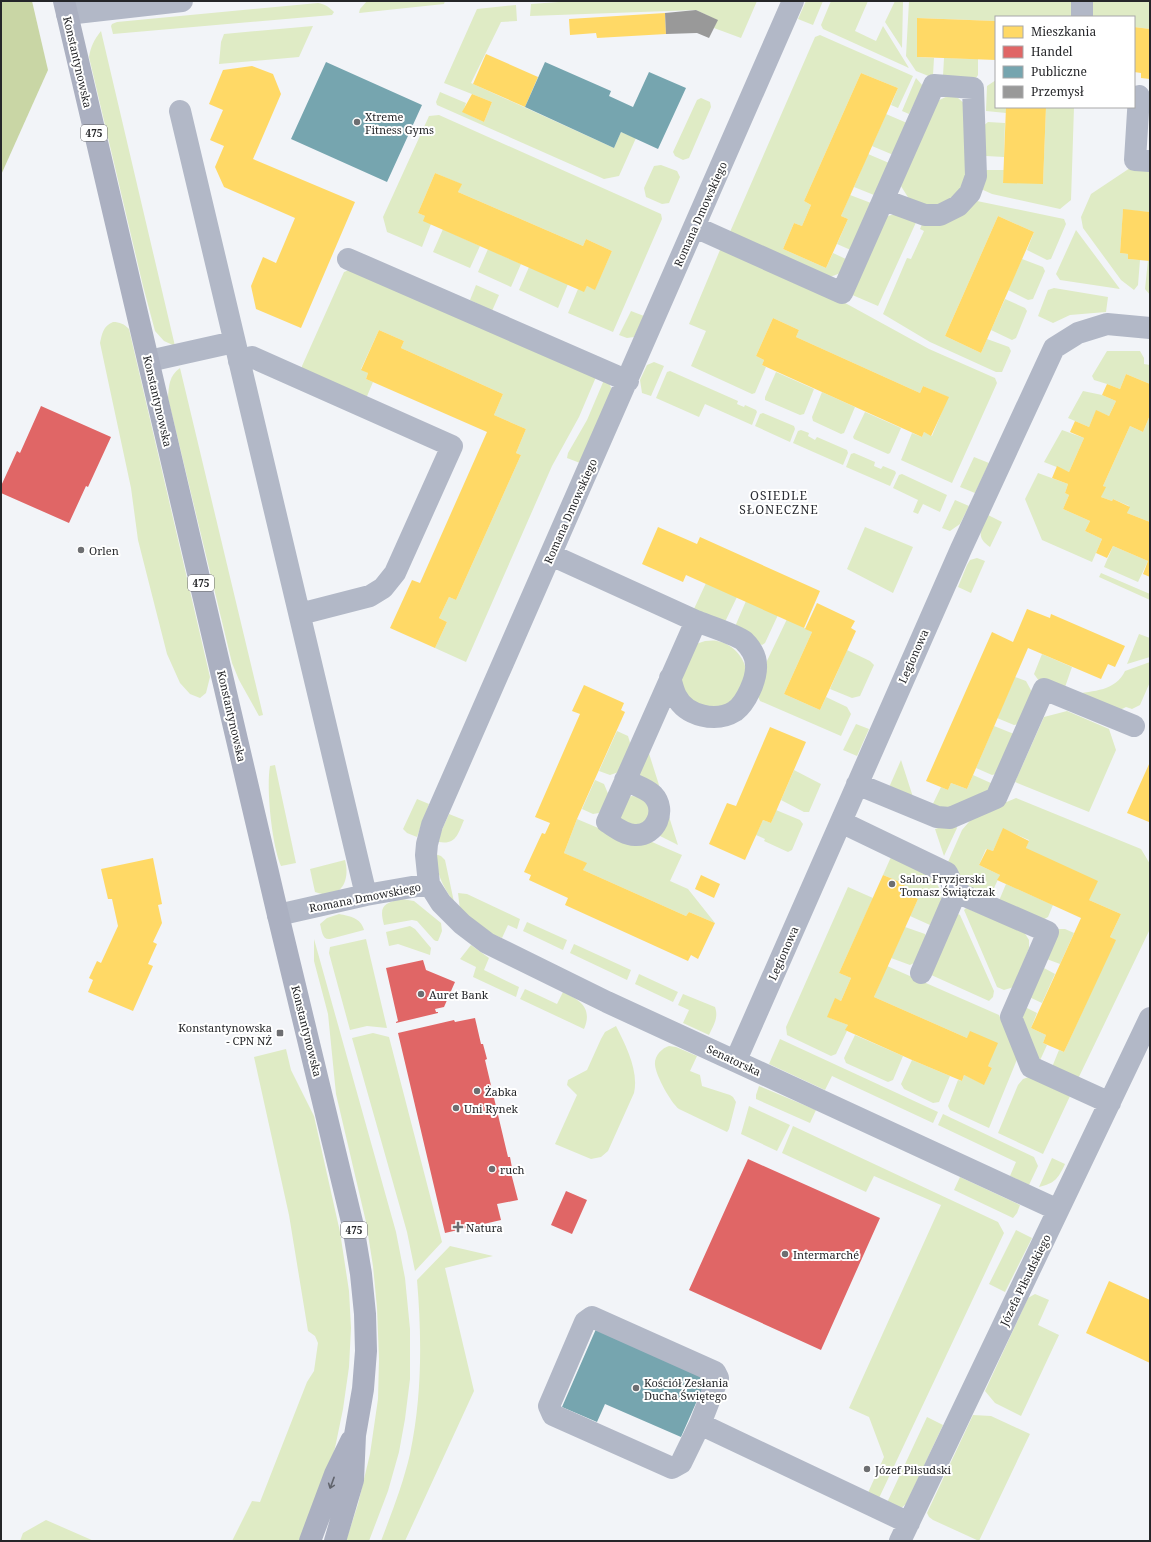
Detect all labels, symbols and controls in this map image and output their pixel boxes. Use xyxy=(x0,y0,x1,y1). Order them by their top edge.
street label: Konstantynowska xyxy=(60,15,96,109)
legend xyxy=(995,16,1135,108)
text: Mieszkania xyxy=(1031,23,1096,40)
text: Handel xyxy=(1031,43,1073,60)
text: Publiczne xyxy=(1031,63,1087,80)
text: Przemysł xyxy=(1031,83,1084,100)
place label: Xtreme Fitness Gyms xyxy=(365,109,434,137)
marker: Xtreme Fitness Gyms xyxy=(352,117,362,127)
road number: 475 xyxy=(81,125,107,141)
street label: Romana Dmowskiego xyxy=(670,159,730,269)
street label: Konstantynowska xyxy=(140,354,176,448)
street label: Romana Dmowskiego xyxy=(540,456,600,566)
district label: OSIEDLE SŁONECZNE xyxy=(739,487,819,518)
place label: Orlen xyxy=(89,543,119,558)
marker: Orlen xyxy=(76,545,86,555)
road number: 475 xyxy=(188,575,214,591)
street label: Legionowa xyxy=(894,627,932,685)
street label: Konstantynowska xyxy=(214,669,250,763)
place label: Salon Fryzjerski Tomasz Świątczak xyxy=(900,871,996,899)
street label: Romana Dmowskiego xyxy=(308,879,422,915)
marker: Salon Fryzjerski Tomasz Świątczak xyxy=(887,879,897,889)
street label: Legionowa xyxy=(764,924,802,982)
street label: Konstantynowska xyxy=(288,984,326,1078)
place label: Auret Bank xyxy=(429,987,489,1002)
marker: Auret Bank xyxy=(416,989,426,999)
place label: Konstantynowska - CPN NŻ xyxy=(178,1020,272,1048)
marker: Konstantynowska - CPN NŻ xyxy=(275,1028,285,1038)
street label: Senatorska xyxy=(704,1041,764,1079)
place label: Żabka xyxy=(485,1084,517,1099)
marker: Żabka xyxy=(472,1086,482,1096)
place label: Uni Rynek xyxy=(464,1101,519,1116)
marker: Uni Rynek xyxy=(451,1103,461,1113)
place label: ruch xyxy=(500,1162,525,1177)
marker: ruch xyxy=(487,1164,497,1174)
place label: Natura xyxy=(466,1220,503,1235)
road number: 475 xyxy=(341,1222,367,1238)
marker: Natura xyxy=(453,1222,463,1232)
street label: Józefa Piłsudskiego xyxy=(996,1232,1054,1329)
place label: Intermarché xyxy=(793,1247,859,1262)
marker: Intermarché xyxy=(780,1249,790,1259)
place label: Kościół Zesłania Ducha Świętego xyxy=(644,1375,728,1403)
marker: Kościół Zesłania Ducha Świętego xyxy=(631,1383,641,1393)
place label: Józef Piłsudski xyxy=(874,1462,952,1477)
marker: Józef Piłsudski xyxy=(862,1464,872,1474)
one-way arrow xyxy=(327,1476,335,1488)

